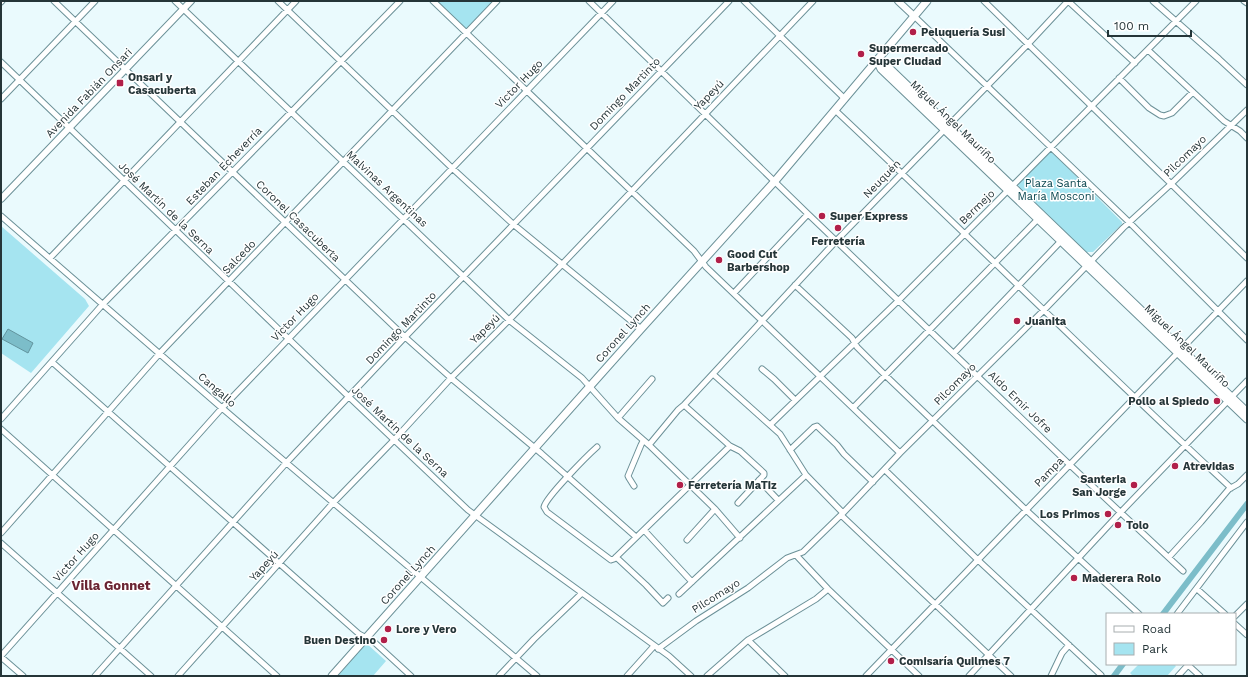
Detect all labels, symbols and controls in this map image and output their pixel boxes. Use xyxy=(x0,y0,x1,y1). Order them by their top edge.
scale bar xyxy=(1108,12,1191,38)
text: 100 m xyxy=(1114,19,1149,33)
place label: Peluquería Susi xyxy=(921,26,1005,39)
marker: Peluquería Susi xyxy=(908,27,918,37)
place label: Supermercado Super Ciudad xyxy=(869,42,949,68)
street label: Avenida Fabián Onsari xyxy=(43,46,135,140)
marker: Supermercado Super Ciudad xyxy=(856,49,866,59)
street label: Domingo Martinto xyxy=(587,55,663,133)
street label: Victor Hugo xyxy=(493,57,545,111)
place label: Onsari y Casacuberta xyxy=(128,71,197,97)
street label: Yapeyú xyxy=(691,77,727,113)
street label: Miguel Ángel Mauriño xyxy=(908,77,999,166)
marker: Onsari y Casacuberta xyxy=(115,78,125,88)
street label: Esteban Echeverría xyxy=(183,124,265,208)
street label: Pilcomayo xyxy=(1161,132,1209,180)
street label: Malvinas Argentinas xyxy=(344,148,430,230)
street label: Neuquén xyxy=(861,157,903,201)
street label: José Martín de la Serna xyxy=(116,159,216,257)
street label: Coronel Casacuberta xyxy=(253,177,343,265)
park label: Plaza Santa María Mosconi xyxy=(1018,177,1095,203)
street label: Bermejo xyxy=(957,187,997,227)
place label: Super Express xyxy=(830,210,908,223)
marker: Super Express xyxy=(817,211,827,221)
marker: Ferretería xyxy=(833,223,843,233)
place label: Ferretería xyxy=(811,235,865,248)
street label: Salcedo xyxy=(220,237,258,277)
place label: Good Cut Barbershop xyxy=(727,248,790,274)
marker: Good Cut Barbershop xyxy=(714,255,724,265)
street label: Domingo Martinto xyxy=(363,289,439,367)
street label: Victor Hugo xyxy=(269,290,321,344)
street label: Coronel Lynch xyxy=(593,300,653,366)
street label: Miguel Ángel Mauriño xyxy=(1142,301,1233,390)
street label: Yapeyú xyxy=(467,311,503,347)
place label: Juanita xyxy=(1025,315,1067,328)
marker: Juanita xyxy=(1012,316,1022,326)
street label: Pilcomayo xyxy=(931,360,979,408)
street label: Aldo Emir Jofre xyxy=(985,368,1055,436)
street label: Cangallo xyxy=(195,370,239,410)
street label: José Martín de la Serna xyxy=(349,384,451,480)
place label: Pollo al Spiedo xyxy=(1128,395,1209,408)
marker: Pollo al Spiedo xyxy=(1212,396,1222,406)
street label: Pampa xyxy=(1032,454,1066,490)
place label: Atrevidas xyxy=(1183,460,1234,473)
marker: Atrevidas xyxy=(1170,461,1180,471)
place label: Santeria San Jorge xyxy=(1072,473,1127,499)
place label: Ferretería MaTiz xyxy=(688,479,777,492)
marker: Ferretería MaTiz xyxy=(675,480,685,490)
marker: Santeria San Jorge xyxy=(1129,480,1139,490)
place label: Los Primos xyxy=(1040,508,1100,521)
marker: Los Primos xyxy=(1103,509,1113,519)
place label: Tolo xyxy=(1126,519,1149,532)
marker: Tolo xyxy=(1113,520,1123,530)
street label: Victor Hugo xyxy=(50,529,102,585)
street label: Coronel Lynch xyxy=(378,542,438,608)
street label: Yapeyú xyxy=(247,548,281,584)
place label: Maderera Rolo xyxy=(1082,572,1161,585)
marker: Maderera Rolo xyxy=(1069,573,1079,583)
street label: Pilcomayo xyxy=(689,576,743,616)
district label: Villa Gonnet xyxy=(72,578,151,593)
legend xyxy=(1106,613,1236,665)
text: Road xyxy=(1142,622,1171,636)
place label: Lore y Vero xyxy=(396,623,457,636)
marker: Lore y Vero xyxy=(383,624,393,634)
place label: Buen Destino xyxy=(304,634,376,647)
marker: Buen Destino xyxy=(379,635,389,645)
text: Park xyxy=(1142,642,1168,656)
place label: Comisaría Quilmes 7 xyxy=(899,655,1010,668)
marker: Comisaría Quilmes 7 xyxy=(886,656,896,666)

